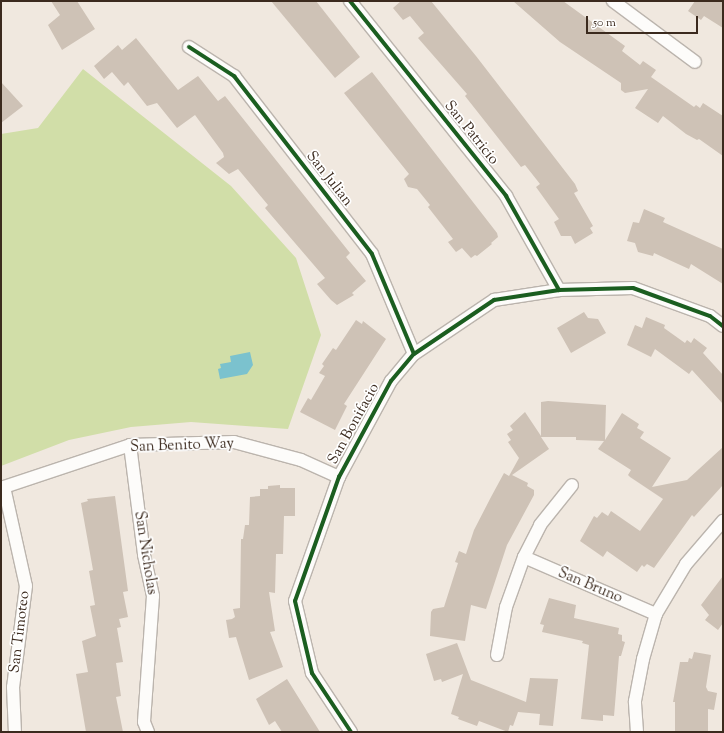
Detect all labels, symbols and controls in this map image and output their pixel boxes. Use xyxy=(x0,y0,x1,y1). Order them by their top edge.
scale bar xyxy=(588,8,700,34)
text: 50 m xyxy=(593,14,616,32)
street label: San Patricio xyxy=(440,97,502,169)
street label: San Julian xyxy=(302,148,356,210)
street label: San Bonifacio xyxy=(324,380,384,468)
street label: San Benito Way xyxy=(130,435,234,457)
street label: San Nicholas xyxy=(130,510,160,596)
street label: San Bruno xyxy=(555,564,625,608)
street label: San Timoteo xyxy=(6,590,34,674)

